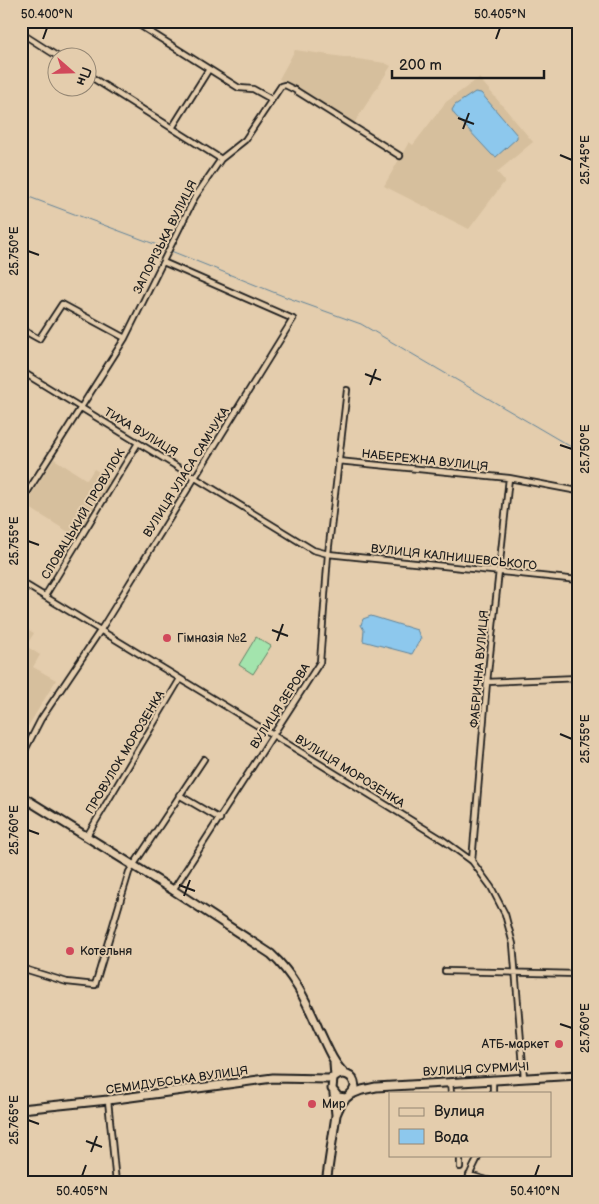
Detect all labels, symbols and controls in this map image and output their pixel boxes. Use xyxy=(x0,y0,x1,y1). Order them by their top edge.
text: 50.400°N xyxy=(21,7,73,22)
text: 50.405°N xyxy=(474,7,526,22)
north arrow xyxy=(48,48,98,98)
scale bar xyxy=(392,48,544,80)
text: 200 m xyxy=(399,56,442,75)
text: Пн xyxy=(73,65,95,88)
text: 25.745°E xyxy=(578,135,593,185)
street label: ЗАПОРІЗЬКА ВУЛИЦЯ xyxy=(130,178,201,297)
text: 25.750°E xyxy=(7,226,22,276)
street label: ВУЛИЦЯ УЛАСА САМЧУКА xyxy=(140,404,233,540)
street label: ТИХА ВУЛИЦЯ xyxy=(101,405,180,460)
text: 25.750°E xyxy=(578,424,593,474)
street label: СЛОВАЦЬКИЙ ПРОВУЛОК xyxy=(38,446,129,582)
street label: НАБЕРЕЖНА ВУЛИЦЯ xyxy=(361,446,489,475)
text: 25.755°E xyxy=(7,516,22,566)
street label: ВУЛИЦЯ КАЛНИШЕВСЬКОГО xyxy=(370,541,538,574)
street label: ФАБРИЧНА ВУЛИЦЯ xyxy=(467,609,492,729)
place label: Гімназія №2 xyxy=(177,631,247,646)
marker: Гімназія №2 xyxy=(161,632,173,644)
street label: ВУЛИЦЯ ЗЕРОВА xyxy=(247,660,314,752)
street label: ПРОВУЛОК МОРОЗЕНКА xyxy=(83,687,169,817)
text: 25.755°E xyxy=(578,714,593,764)
street label: ВУЛИЦЯ МОРОЗЕНКА xyxy=(292,732,408,812)
text: 25.760°E xyxy=(7,805,22,855)
place label: Котельня xyxy=(80,944,133,959)
marker: Котельня xyxy=(64,945,76,957)
text: 25.760°E xyxy=(578,1003,593,1053)
place label: АТБ-маркет xyxy=(481,1037,549,1052)
marker: АТБ-маркет xyxy=(553,1038,565,1050)
street label: ВУЛИЦЯ СУРМИЧІ xyxy=(422,1059,530,1080)
street label: СЕМИДУБСЬКА ВУЛИЦЯ xyxy=(105,1063,249,1098)
legend xyxy=(389,1092,552,1156)
text: 25.765°E xyxy=(7,1095,22,1145)
place label: Мир xyxy=(322,1097,346,1112)
marker: Мир xyxy=(306,1098,318,1110)
text: Вулиця xyxy=(434,1102,485,1121)
text: Вода xyxy=(434,1128,469,1147)
text: 50.405°N xyxy=(56,1184,108,1199)
text: 50.410°N xyxy=(510,1184,560,1199)

